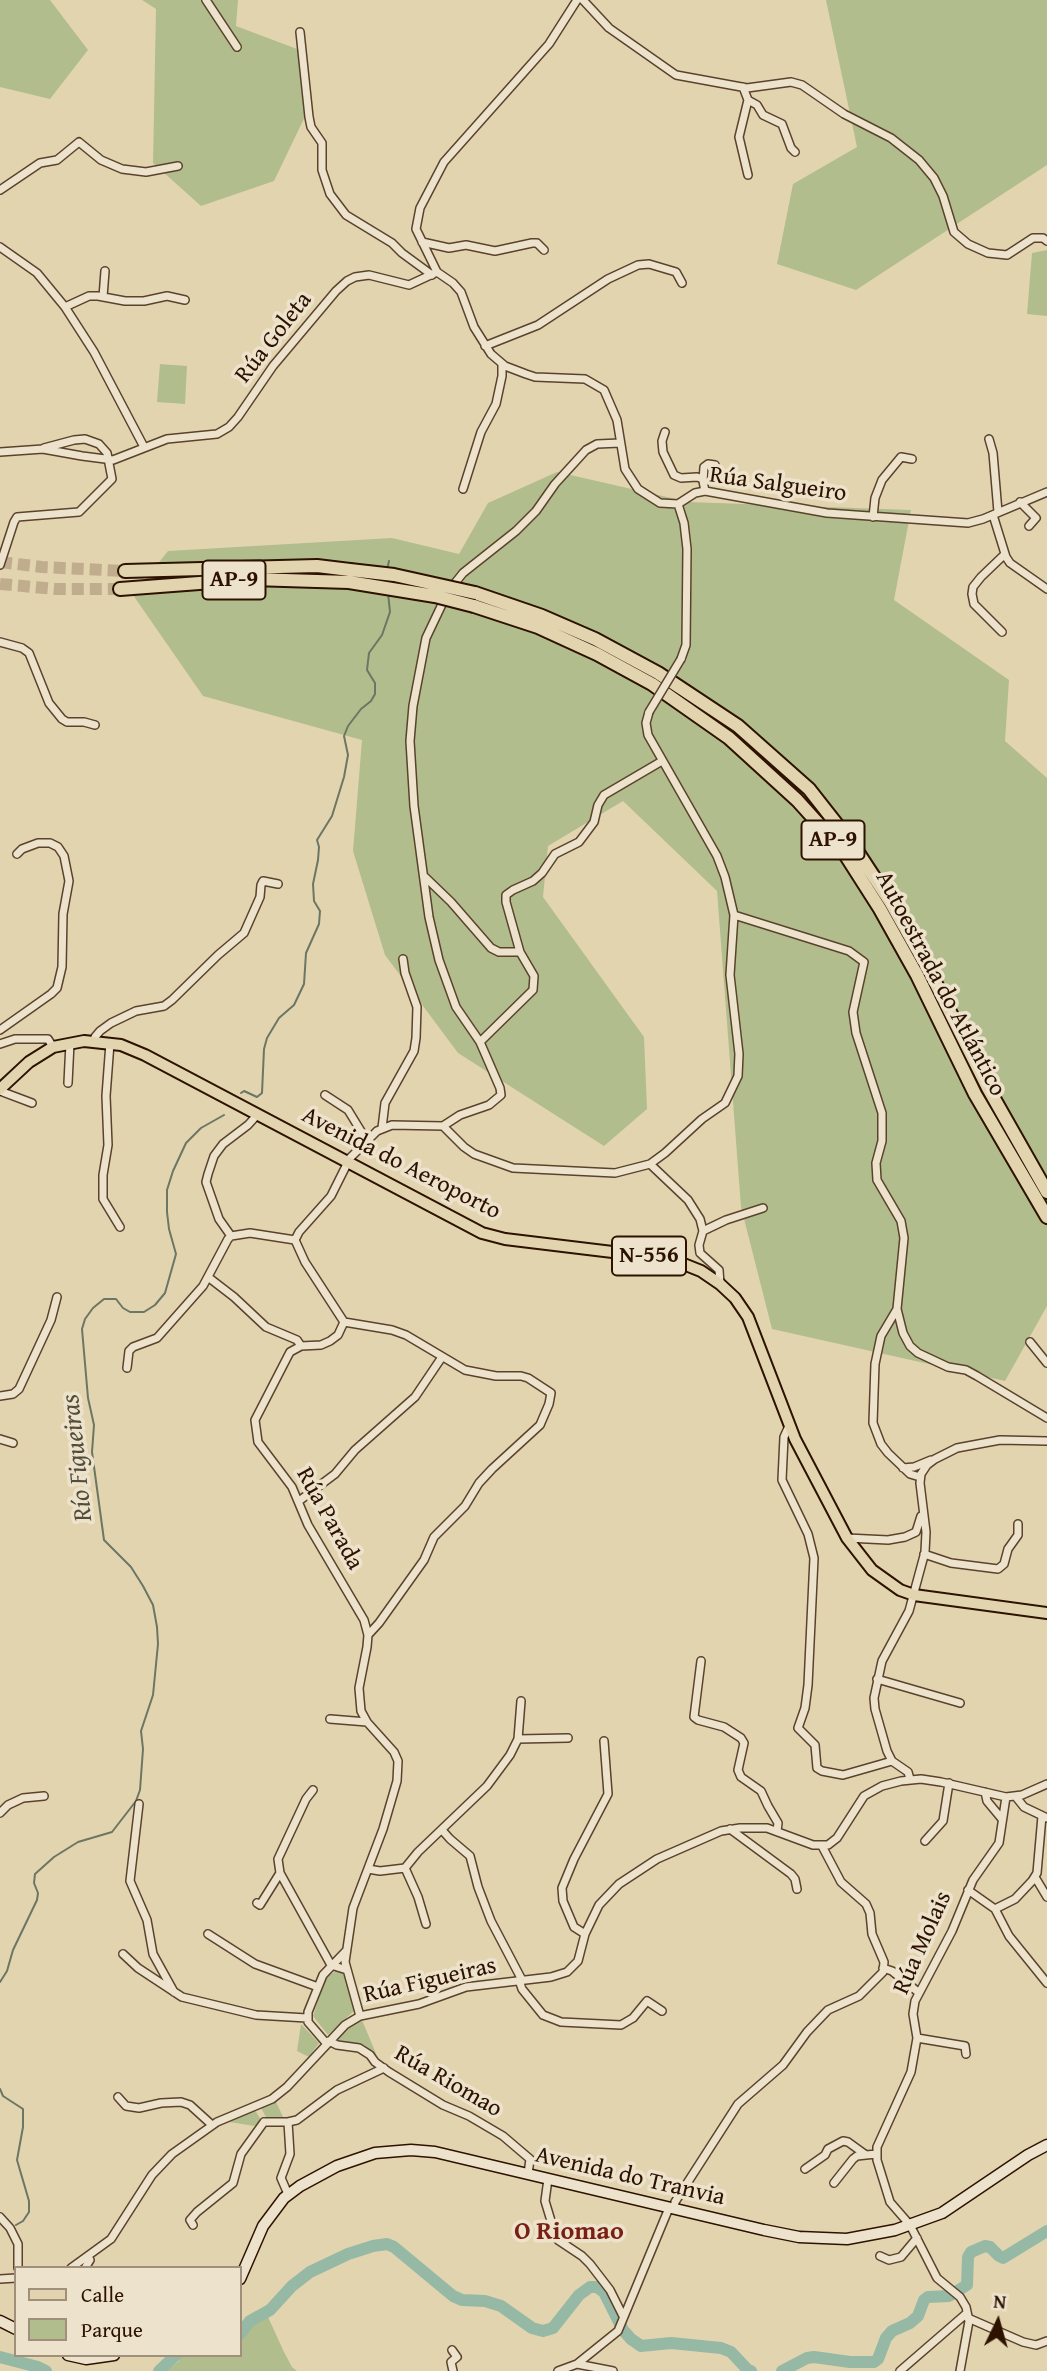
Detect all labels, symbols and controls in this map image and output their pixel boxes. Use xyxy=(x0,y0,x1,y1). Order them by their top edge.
street label: Rúa Goleta xyxy=(230,287,318,389)
street label: Rúa Salgueiro xyxy=(708,461,848,509)
road number: AP-9 xyxy=(202,560,266,600)
road number: AP-9 xyxy=(802,820,864,860)
street label: Autoestrada do Atlántico xyxy=(868,866,1012,1102)
street label: Avenida do Aeroporto xyxy=(297,1101,505,1227)
road number: N-556 xyxy=(612,1236,686,1275)
water label: Río Figueiras xyxy=(56,1393,100,1523)
street label: Rúa Parada xyxy=(289,1463,369,1575)
street label: Rúa Molais xyxy=(888,1887,958,1999)
street label: Rúa Figueiras xyxy=(361,1952,499,2010)
street label: Rúa Riomao xyxy=(389,2040,507,2124)
street label: Avenida do Tranvia xyxy=(532,2141,728,2213)
district label: O Riomao xyxy=(514,2216,624,2248)
legend xyxy=(14,2266,242,2357)
text: Calle xyxy=(81,2279,124,2310)
north arrow xyxy=(963,2287,1033,2357)
text: N xyxy=(992,2287,1007,2316)
text: Parque xyxy=(81,2314,143,2345)

